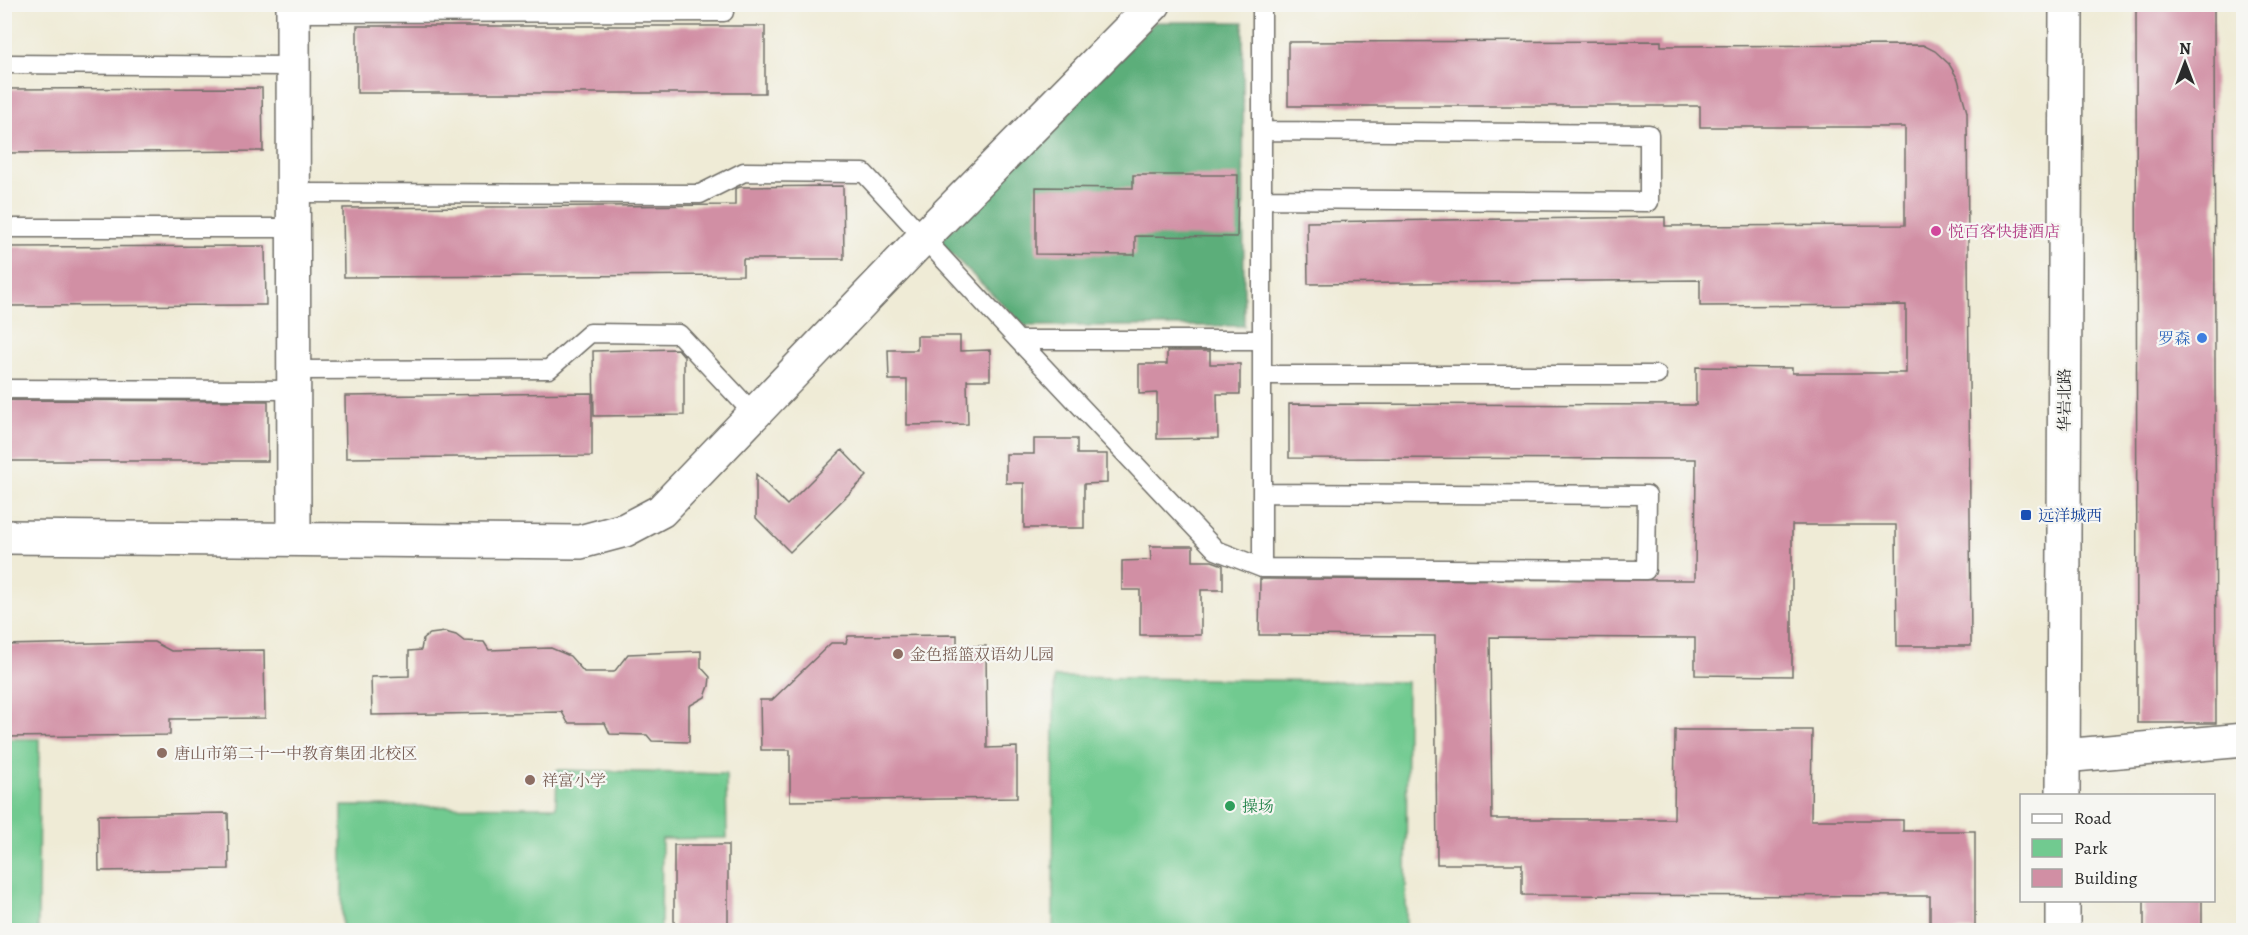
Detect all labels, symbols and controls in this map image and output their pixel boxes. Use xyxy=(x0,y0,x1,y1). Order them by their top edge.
north arrow xyxy=(2155,33,2215,93)
text: N xyxy=(2179,38,2191,60)
place label: 悦百客快捷酒店 xyxy=(1948,221,2060,243)
marker: 悦百客快捷酒店 xyxy=(1929,224,1943,238)
place label: 罗森 xyxy=(2158,328,2190,350)
marker: 罗森 xyxy=(2195,331,2209,345)
street label: 华岩北路 xyxy=(2054,368,2076,432)
place label: 远洋城西 xyxy=(2038,505,2102,527)
marker: 远洋城西 xyxy=(2019,508,2033,522)
place label: 金色摇篮双语幼儿园 xyxy=(910,644,1054,666)
marker: 金色摇篮双语幼儿园 xyxy=(891,647,905,661)
place label: 唐山市第二十一中教育集团 北校区 xyxy=(174,743,417,765)
marker: 唐山市第二十一中教育集团 北校区 xyxy=(155,746,169,760)
place label: 祥富小学 xyxy=(542,770,606,792)
marker: 祥富小学 xyxy=(523,773,537,787)
legend xyxy=(2020,794,2215,902)
place label: 操场 xyxy=(1242,796,1274,818)
marker: 操场 xyxy=(1223,799,1237,813)
text: Road xyxy=(2074,806,2112,830)
text: Park xyxy=(2074,836,2108,860)
text: Building xyxy=(2074,866,2138,890)

